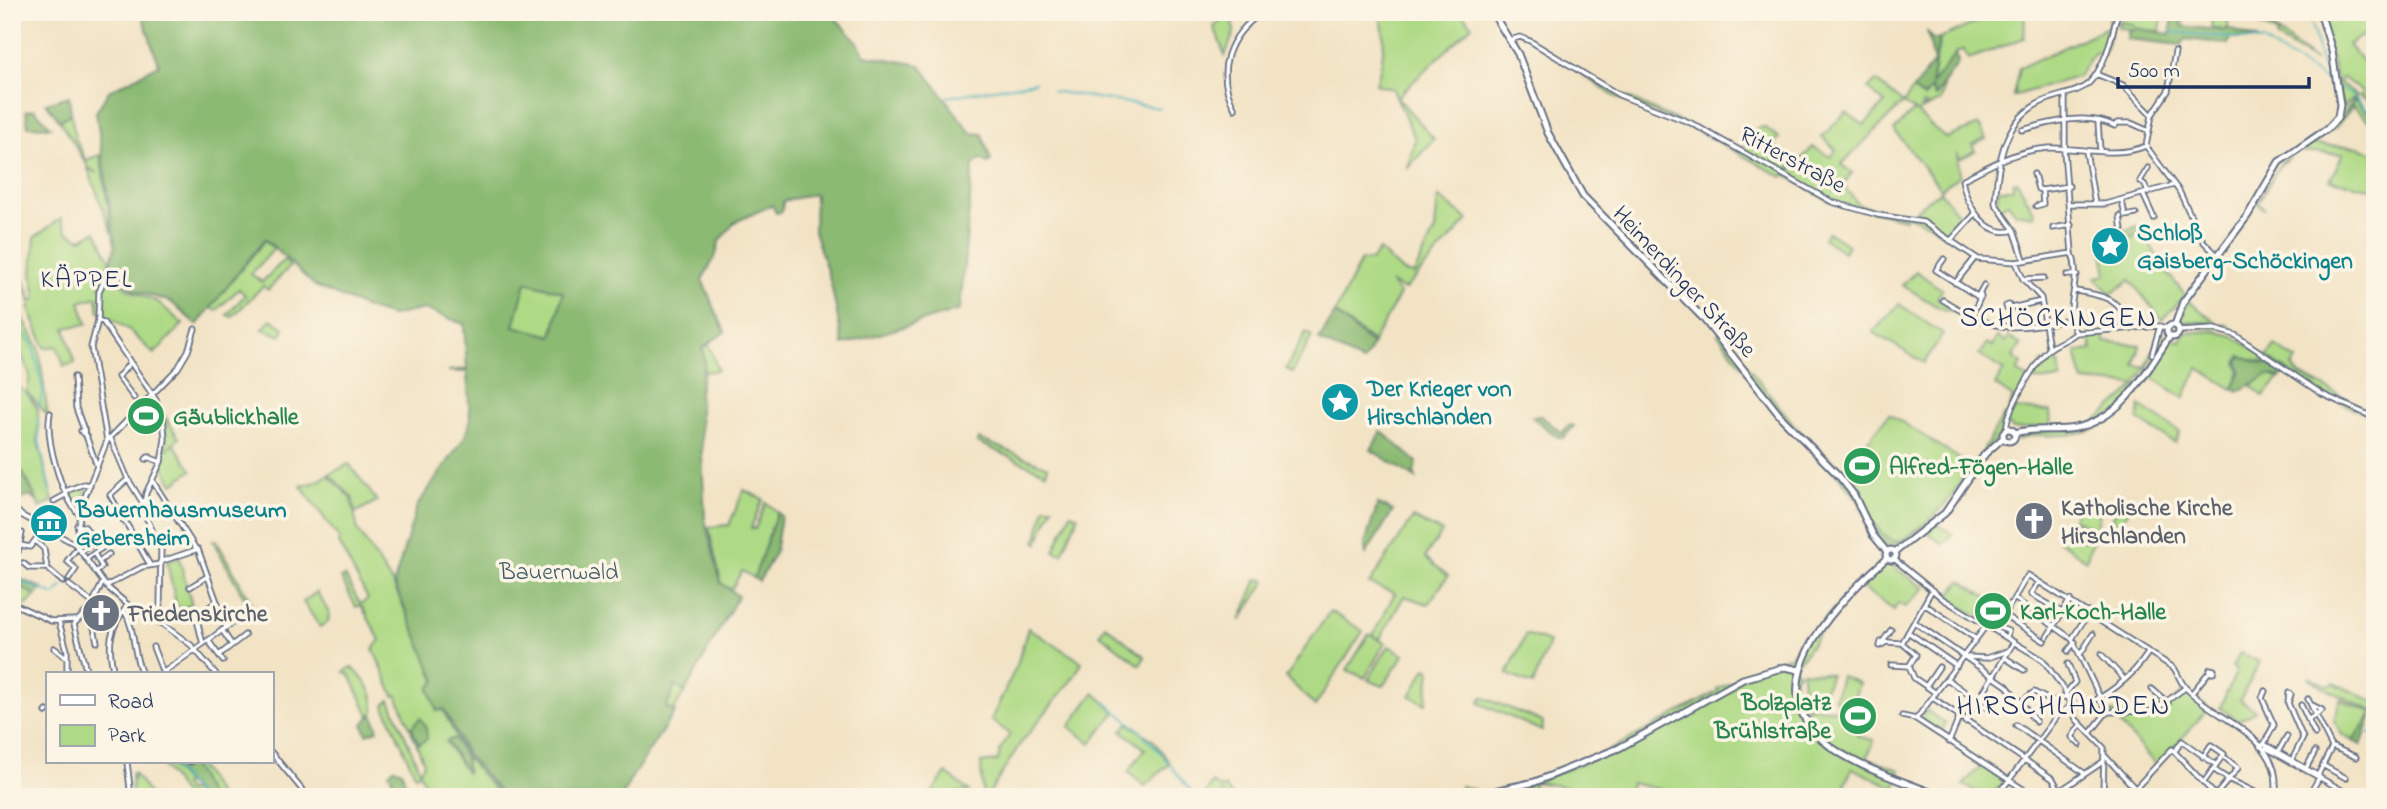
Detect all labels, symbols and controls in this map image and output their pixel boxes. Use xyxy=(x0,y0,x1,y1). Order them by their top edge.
scale bar xyxy=(2118,46,2308,90)
text: 500 m xyxy=(2128,57,2180,87)
street label: Ritterstraße xyxy=(1732,119,1851,204)
street label: Heimerdinger Straße xyxy=(1603,198,1764,367)
place label: Schloß Gaisberg-Schöckingen xyxy=(2137,217,2353,281)
place icon: Schloß Gaisberg-Schöckingen xyxy=(2089,225,2131,267)
district label: KÄPPEL xyxy=(41,262,134,300)
district label: SCHÖCKINGEN xyxy=(1960,299,2158,340)
place label: Der Krieger von Hirschlanden xyxy=(1366,373,1512,436)
place icon: Der Krieger von Hirschlanden xyxy=(1319,381,1361,423)
sports icon: Gäublickhalle xyxy=(125,395,167,437)
place label: Gäublickhalle xyxy=(173,401,300,436)
sports icon: Alfred-Fögen-Halle xyxy=(1841,445,1883,487)
place label: Alfred-Fögen-Halle xyxy=(1889,451,2074,487)
place label: Katholische Kirche Hirschlanden xyxy=(2061,492,2234,555)
place label: Bauernhausmuseum Gebersheim xyxy=(75,494,287,557)
church icon: Katholische Kirche Hirschlanden xyxy=(2013,500,2055,542)
museum icon: Bauernhausmuseum Gebersheim xyxy=(28,502,70,544)
park label: Bauernwald xyxy=(498,556,619,591)
sports icon: Karl-Koch-Halle xyxy=(1972,590,2014,632)
church icon: Friedenskirche xyxy=(80,592,122,634)
place label: Karl-Koch-Halle xyxy=(2020,596,2167,631)
place label: Friedenskirche xyxy=(127,598,269,633)
legend xyxy=(46,672,273,764)
place label: Bolzplatz Brühlstraße xyxy=(1713,687,1832,750)
district label: HIRSCHLANDEN xyxy=(1957,687,2171,728)
text: Road xyxy=(108,688,154,718)
sports icon: Bolzplatz Brühlstraße xyxy=(1837,695,1879,737)
text: Park xyxy=(108,722,147,752)

